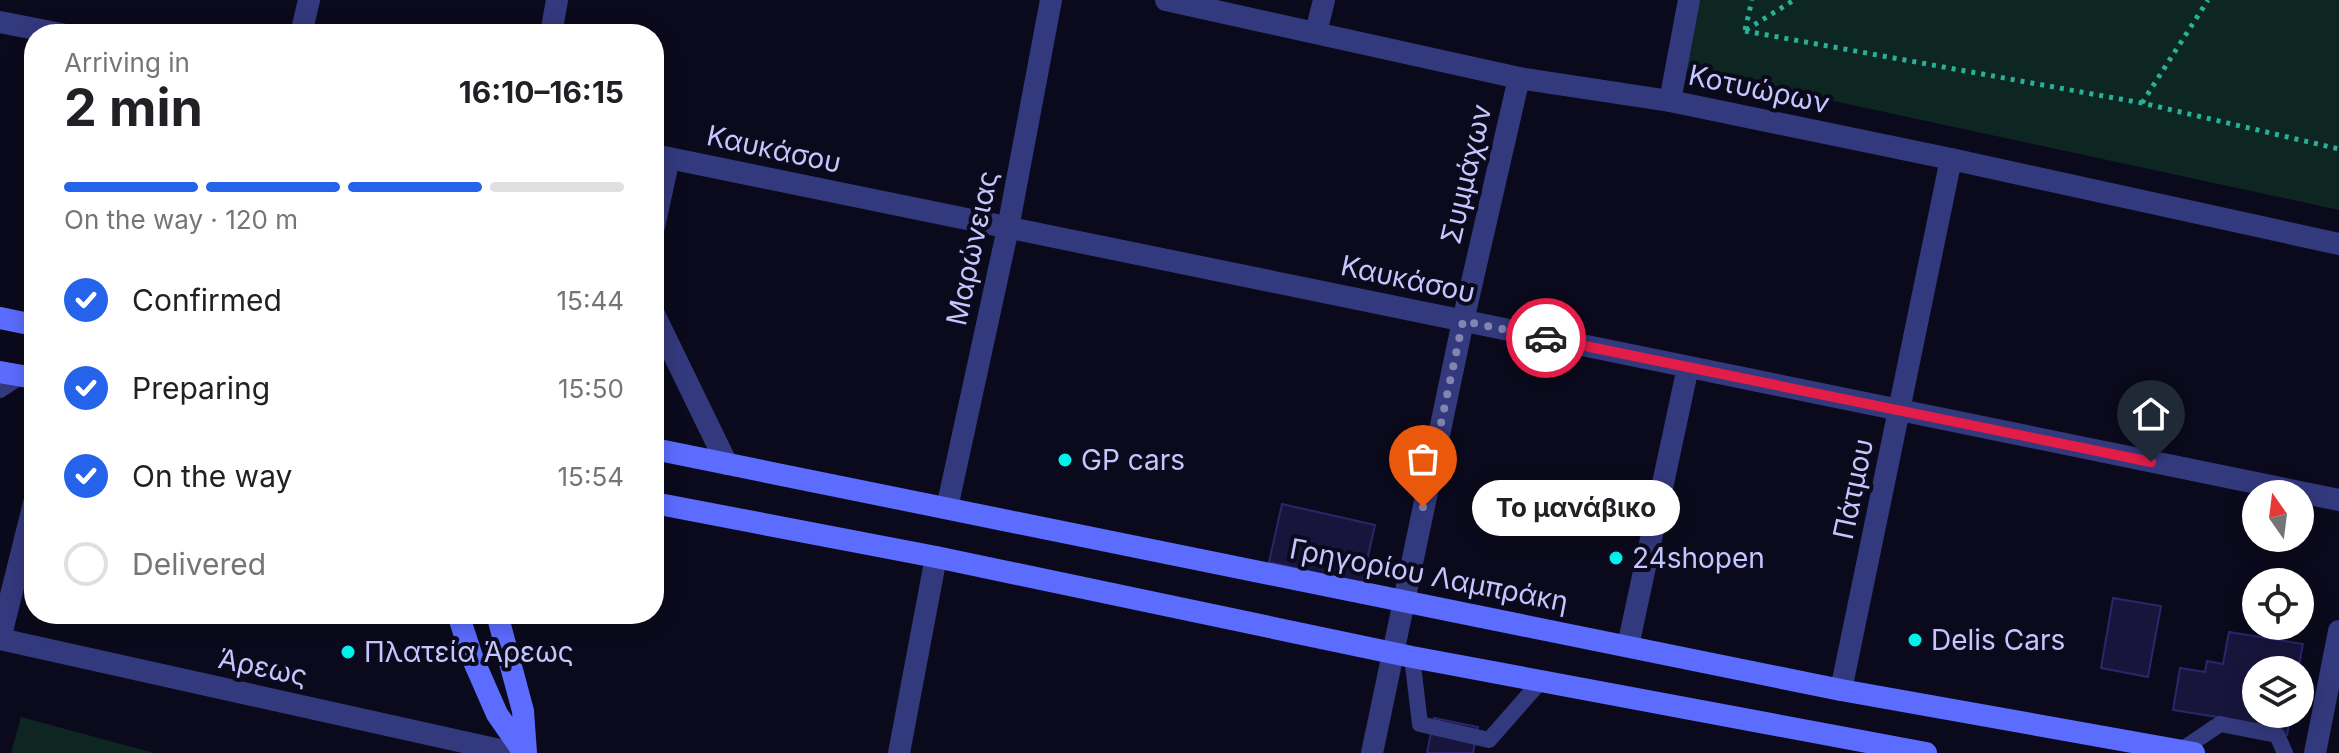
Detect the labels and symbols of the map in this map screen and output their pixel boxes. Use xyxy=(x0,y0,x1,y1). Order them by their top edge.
street label: Κοτυώρων xyxy=(1685,57,1833,121)
street label: Συμμάχων xyxy=(1433,101,1499,247)
street label: Καυκάσου xyxy=(704,118,844,180)
street label: Μαρώνειας xyxy=(939,168,1005,328)
street label: Καυκάσου xyxy=(1338,248,1478,310)
courier xyxy=(1506,298,1586,378)
pin xyxy=(2117,380,2185,462)
pin xyxy=(1389,425,1457,507)
street label: Πάτμου xyxy=(1826,435,1880,543)
place label: GP cars xyxy=(1081,443,1185,477)
marker: GP cars xyxy=(1056,451,1074,469)
callout: Το μανάβικο xyxy=(1471,479,1679,535)
north arrow xyxy=(2242,480,2314,552)
street label: Γρηγορίου Λαμπράκη xyxy=(1287,531,1571,619)
place label: 24shopen xyxy=(1632,541,1765,575)
marker: 24shopen xyxy=(1607,549,1625,567)
place label: Delis Cars xyxy=(1931,623,2065,657)
marker: Delis Cars xyxy=(1906,631,1924,649)
place label: Πλατεία Άρεως xyxy=(364,635,574,669)
street label: Άρεως xyxy=(215,641,311,693)
marker: Πλατεία Άρεως xyxy=(339,643,357,661)

